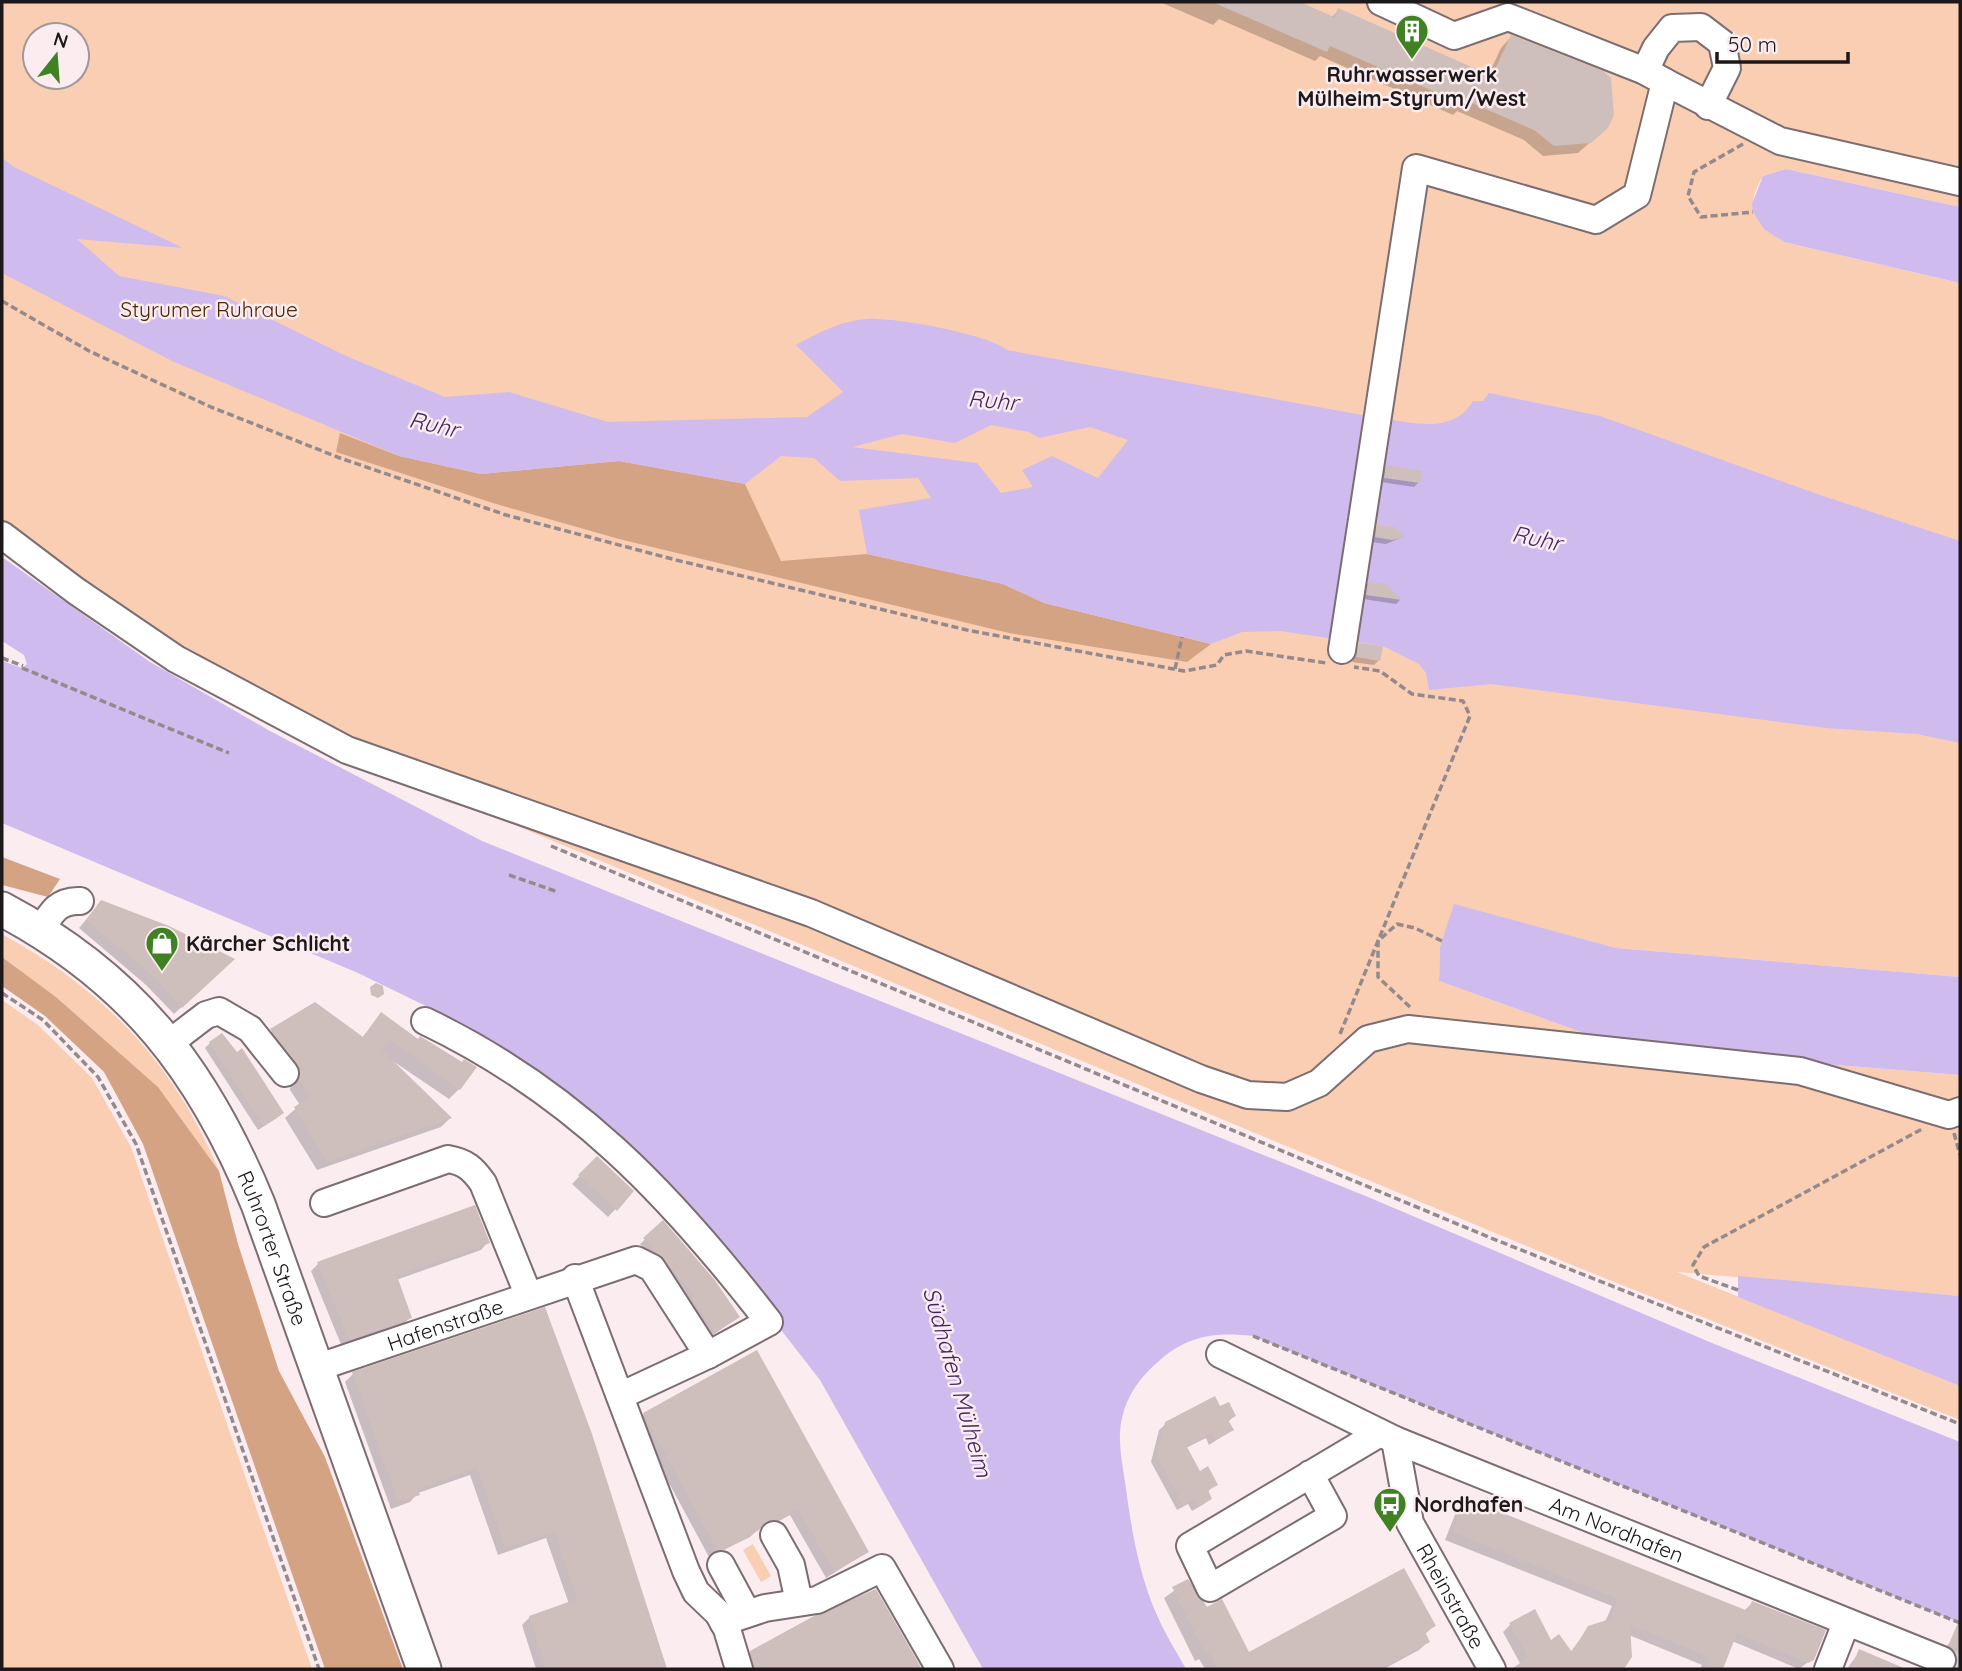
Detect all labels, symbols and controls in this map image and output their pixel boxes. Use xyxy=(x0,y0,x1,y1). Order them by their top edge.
building icon: Ruhrwasserwerk Mülheim-Styrum/West xyxy=(1393,12,1431,61)
north arrow xyxy=(21,21,91,91)
scale bar xyxy=(1717,21,1848,65)
text: N xyxy=(51,26,71,53)
text: 50 m xyxy=(1728,31,1777,57)
place label: Ruhrwasserwerk Mülheim-Styrum/West xyxy=(1297,61,1527,111)
park label: Styrumer Ruhraue xyxy=(120,296,298,322)
water label: Ruhr xyxy=(967,383,1022,417)
water label: Ruhr xyxy=(406,404,465,444)
water label: Ruhr xyxy=(1509,519,1568,558)
shop icon: Kärcher Schlicht xyxy=(143,924,181,973)
place label: Kärcher Schlicht xyxy=(186,930,350,956)
street label: Ruhrorter Straße xyxy=(232,1166,313,1329)
water label: Südhafen Mülheim xyxy=(917,1284,999,1481)
street label: Hafenstraße xyxy=(383,1293,506,1356)
bus stop icon: Nordhafen xyxy=(1371,1485,1409,1534)
place label: Nordhafen xyxy=(1414,1491,1523,1517)
street label: Am Nordhafen xyxy=(1546,1491,1688,1568)
street label: Rheinstraße xyxy=(1411,1539,1491,1653)

